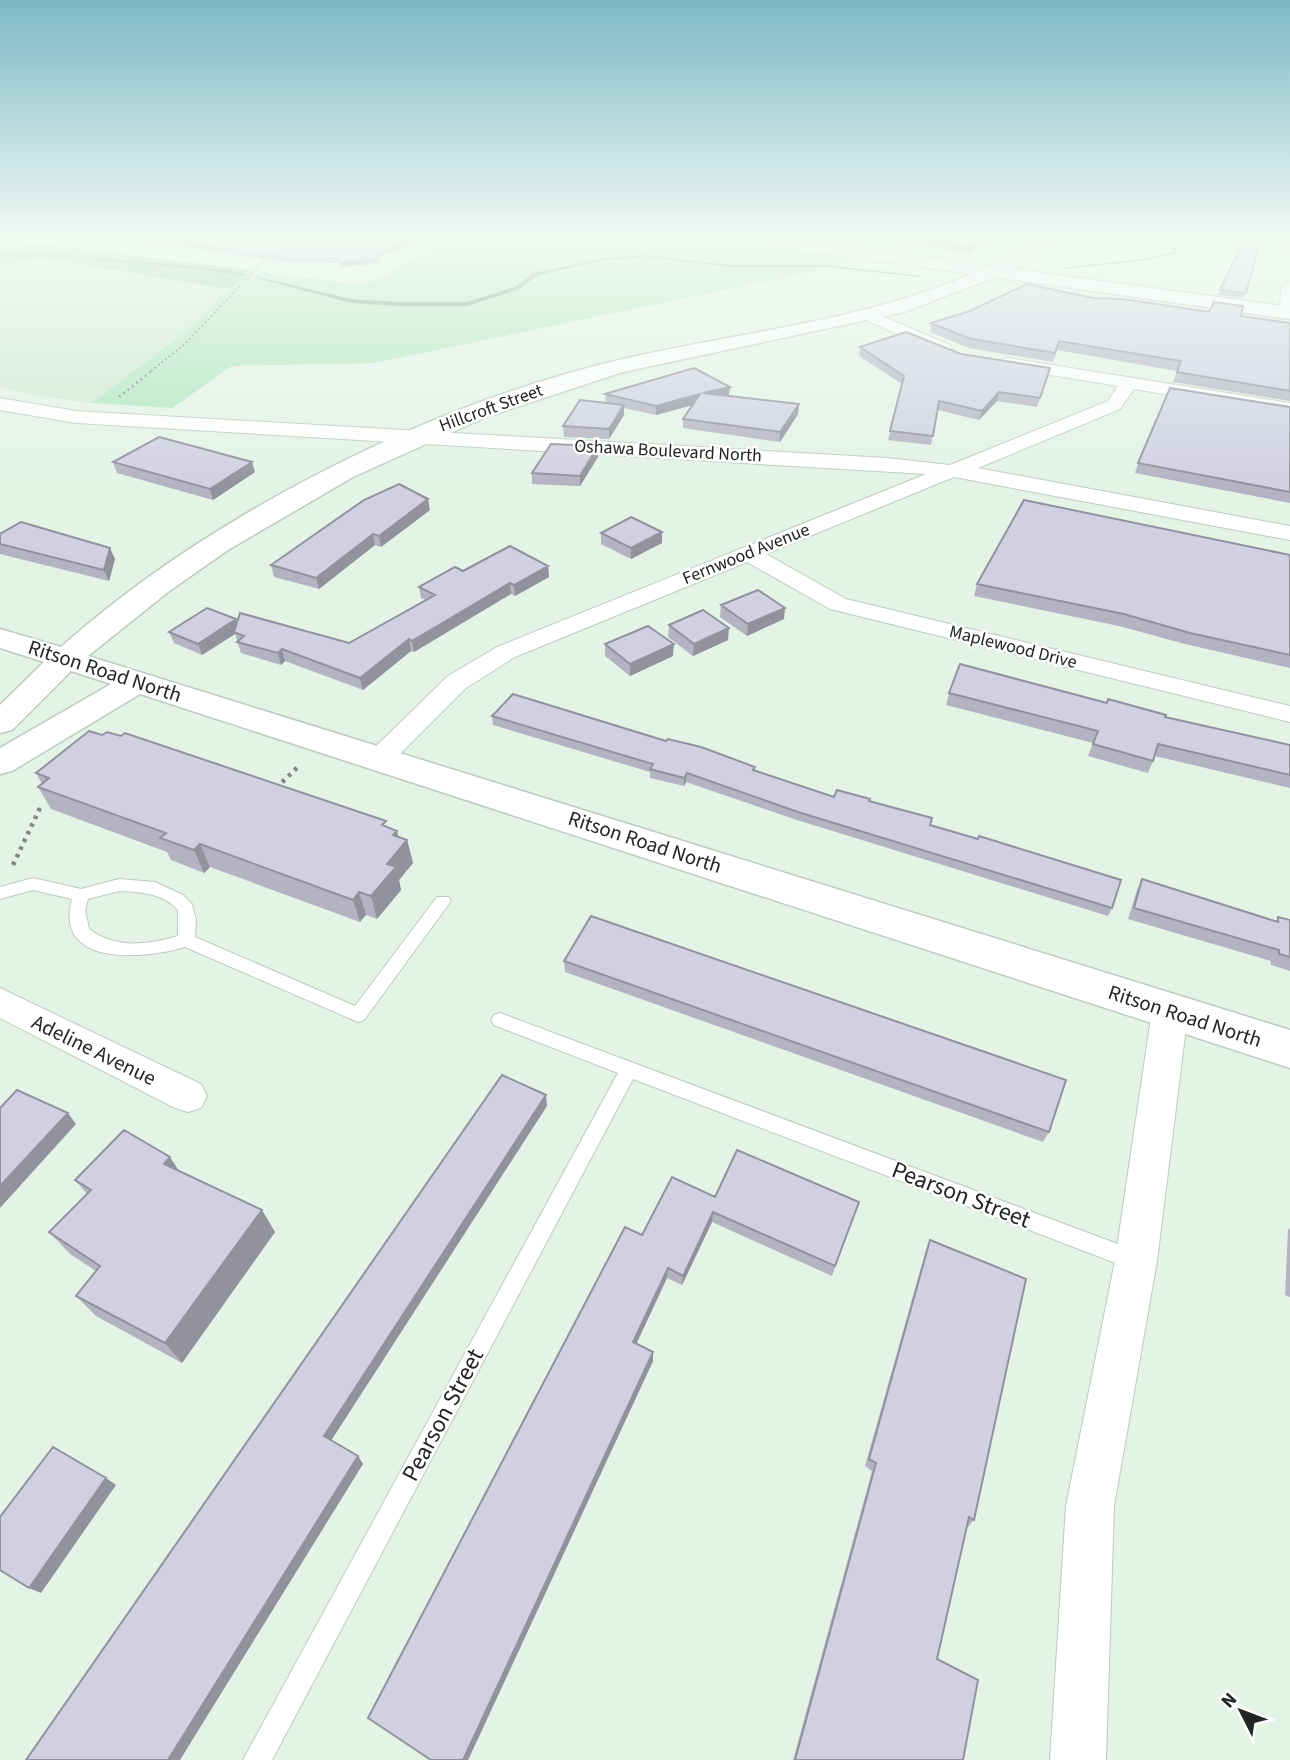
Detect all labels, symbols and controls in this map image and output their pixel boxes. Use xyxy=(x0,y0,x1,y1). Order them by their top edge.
street label: Hillcroft Street xyxy=(436,378,546,438)
street label: Oshawa Boulevard North xyxy=(574,434,762,468)
street label: Fernwood Avenue xyxy=(679,517,813,591)
street label: Maplewood Drive xyxy=(947,619,1080,675)
street label: Ritson Road North xyxy=(24,632,186,710)
street label: Ritson Road North xyxy=(564,803,726,881)
street label: Ritson Road North xyxy=(1104,977,1266,1055)
street label: Adeline Avenue xyxy=(27,1007,161,1093)
street label: Pearson Street xyxy=(887,1152,1035,1238)
street label: Pearson Street xyxy=(393,1342,493,1488)
north arrow xyxy=(1206,1676,1276,1746)
text: N xyxy=(1215,1687,1244,1714)

